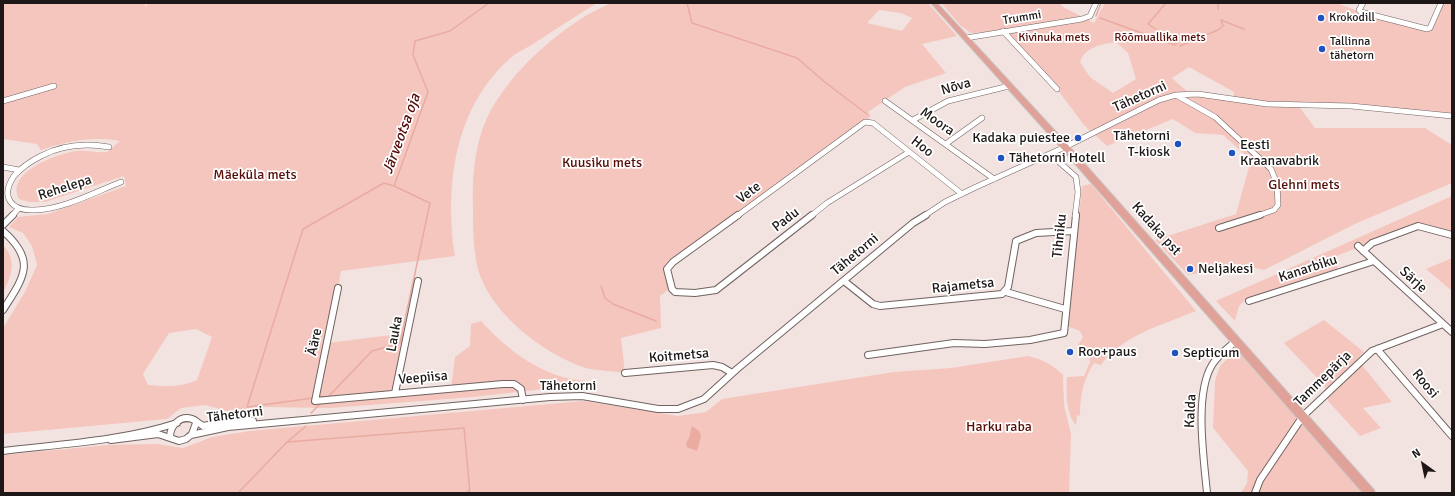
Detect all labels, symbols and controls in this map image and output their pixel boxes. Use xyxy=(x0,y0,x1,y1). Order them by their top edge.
street label: Trummi xyxy=(1002,8,1042,28)
place label: Krokodill xyxy=(1329,11,1375,25)
marker: Krokodill xyxy=(1316,13,1326,23)
park label: Kivinuka mets xyxy=(1018,31,1090,45)
park label: Rõõmuallika mets xyxy=(1114,31,1206,45)
place label: Tallinna tähetorn xyxy=(1330,35,1374,63)
marker: Tallinna tähetorn xyxy=(1317,44,1327,54)
street label: Nõva xyxy=(939,75,973,99)
street label: Tähetorni xyxy=(1111,78,1169,116)
water label: Järveotsa oja xyxy=(379,91,425,177)
street label: Moora xyxy=(917,104,957,140)
place label: Tähetorni T-kiosk xyxy=(1113,128,1170,160)
place label: Kadaka puiestee xyxy=(972,130,1070,146)
street label: Hoo xyxy=(907,133,937,161)
marker: Kadaka puiestee xyxy=(1073,133,1083,143)
place label: Eesti Kraanavabrik xyxy=(1240,137,1319,170)
marker: Tähetorni T-kiosk xyxy=(1173,139,1183,149)
marker: Eesti Kraanavabrik xyxy=(1227,148,1237,158)
place label: Tähetorni Hotell xyxy=(1009,150,1105,166)
marker: Tähetorni Hotell xyxy=(996,153,1006,163)
park label: Kuusiku mets xyxy=(562,155,642,171)
park label: Mäeküla mets xyxy=(213,167,297,183)
street label: Rehelepa xyxy=(36,171,94,205)
park label: Glehni mets xyxy=(1268,177,1340,193)
street label: Vete xyxy=(734,178,764,208)
street label: Kadaka pst xyxy=(1128,199,1184,259)
street label: Padu xyxy=(769,204,803,236)
street label: Tihniku xyxy=(1049,213,1071,259)
street label: Tähetorni xyxy=(828,230,882,280)
street label: Kanarbiku xyxy=(1276,252,1340,286)
place label: Neljakesi xyxy=(1198,261,1253,277)
street label: Särje xyxy=(1396,263,1430,297)
marker: Neljakesi xyxy=(1185,264,1195,274)
street label: Rajametsa xyxy=(931,274,995,298)
street label: Lauka xyxy=(383,315,407,353)
street label: Ääre xyxy=(304,327,326,357)
place label: Roo+paus xyxy=(1078,344,1137,360)
street label: Koitmetsa xyxy=(648,345,710,367)
place label: Septicum xyxy=(1183,345,1239,361)
marker: Roo+paus xyxy=(1065,347,1075,357)
marker: Septicum xyxy=(1170,348,1180,358)
street label: Tammepärja xyxy=(1291,348,1355,410)
street label: Roosi xyxy=(1408,366,1442,402)
street label: Veepiisa xyxy=(398,367,448,389)
street label: Tähetorni xyxy=(540,378,596,394)
street label: Kalda xyxy=(1182,394,1200,428)
street label: Tähetorni xyxy=(206,403,264,427)
park label: Harku raba xyxy=(966,419,1032,435)
north arrow xyxy=(1403,444,1443,484)
text: N xyxy=(1409,446,1423,461)

